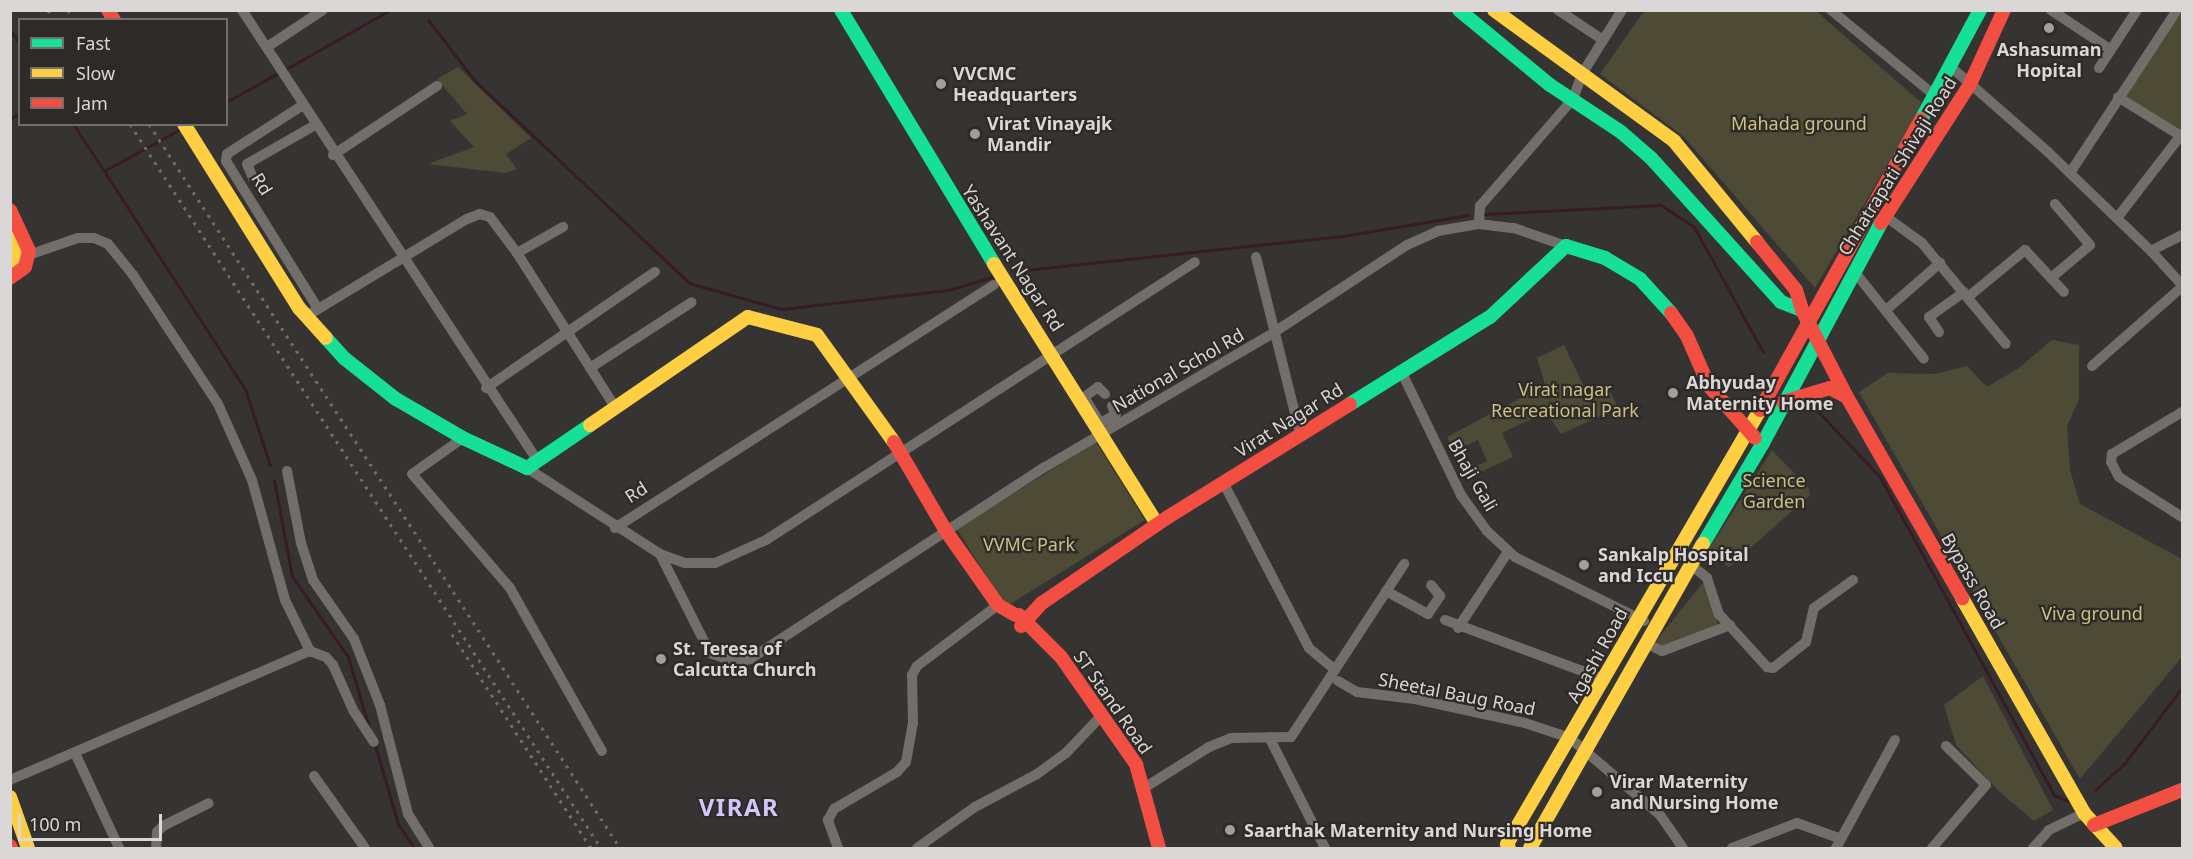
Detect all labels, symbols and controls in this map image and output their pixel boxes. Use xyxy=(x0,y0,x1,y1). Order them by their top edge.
legend xyxy=(18,18,228,126)
marker: Ashasuman Hopital xyxy=(2040,19,2058,37)
text: Fast xyxy=(76,31,111,55)
place label: Ashasuman Hopital xyxy=(1997,39,2101,82)
text: Slow xyxy=(76,61,115,85)
place label: VVCMC Headquarters xyxy=(953,63,1077,106)
street label: Chhatrapati Shivaji Road xyxy=(1833,73,1961,259)
marker: VVCMC Headquarters xyxy=(934,77,948,91)
text: Jam xyxy=(76,91,108,115)
park label: Mahada ground xyxy=(1731,112,1867,134)
place label: Virat Vinayajk Mandir xyxy=(987,113,1112,156)
marker: Virat Vinayajk Mandir xyxy=(968,127,982,141)
street label: Rd xyxy=(247,169,277,199)
street label: Yashavant Nagar Rd xyxy=(958,181,1068,335)
street label: National Schol Rd xyxy=(1108,324,1248,416)
place label: Abhyuday Maternity Home xyxy=(1686,372,1834,415)
street label: Virat Nagar Rd xyxy=(1231,378,1347,462)
park label: Virat nagar Recreational Park xyxy=(1491,379,1639,422)
marker: Abhyuday Maternity Home xyxy=(1664,384,1682,402)
street label: Bhaji Gali xyxy=(1444,435,1502,515)
park label: Science Garden xyxy=(1742,470,1806,512)
street label: Rd xyxy=(621,477,651,507)
street label: Bypass Road xyxy=(1937,529,2009,633)
park label: VVMC Park xyxy=(983,533,1075,555)
place label: Sankalp Hospital and Iccu xyxy=(1598,544,1749,586)
marker: Sankalp Hospital and Iccu xyxy=(1575,556,1593,574)
park label: Viva ground xyxy=(2041,602,2143,624)
street label: Agashi Road xyxy=(1562,604,1632,706)
place label: St. Teresa of Calcutta Church xyxy=(673,638,816,680)
street label: ST Stand Road xyxy=(1069,646,1157,758)
marker: St. Teresa of Calcutta Church xyxy=(654,652,668,666)
street label: Sheetal Baug Road xyxy=(1377,668,1537,720)
place label: Virar Maternity and Nursing Home xyxy=(1610,771,1778,814)
marker: Virar Maternity and Nursing Home xyxy=(1588,783,1606,801)
district label: VIRAR xyxy=(699,793,779,821)
scale bar xyxy=(21,802,165,840)
text: 100 m xyxy=(29,812,81,836)
place label: Saarthak Maternity and Nursing Home xyxy=(1244,819,1592,841)
marker: Saarthak Maternity and Nursing Home xyxy=(1221,821,1239,839)

